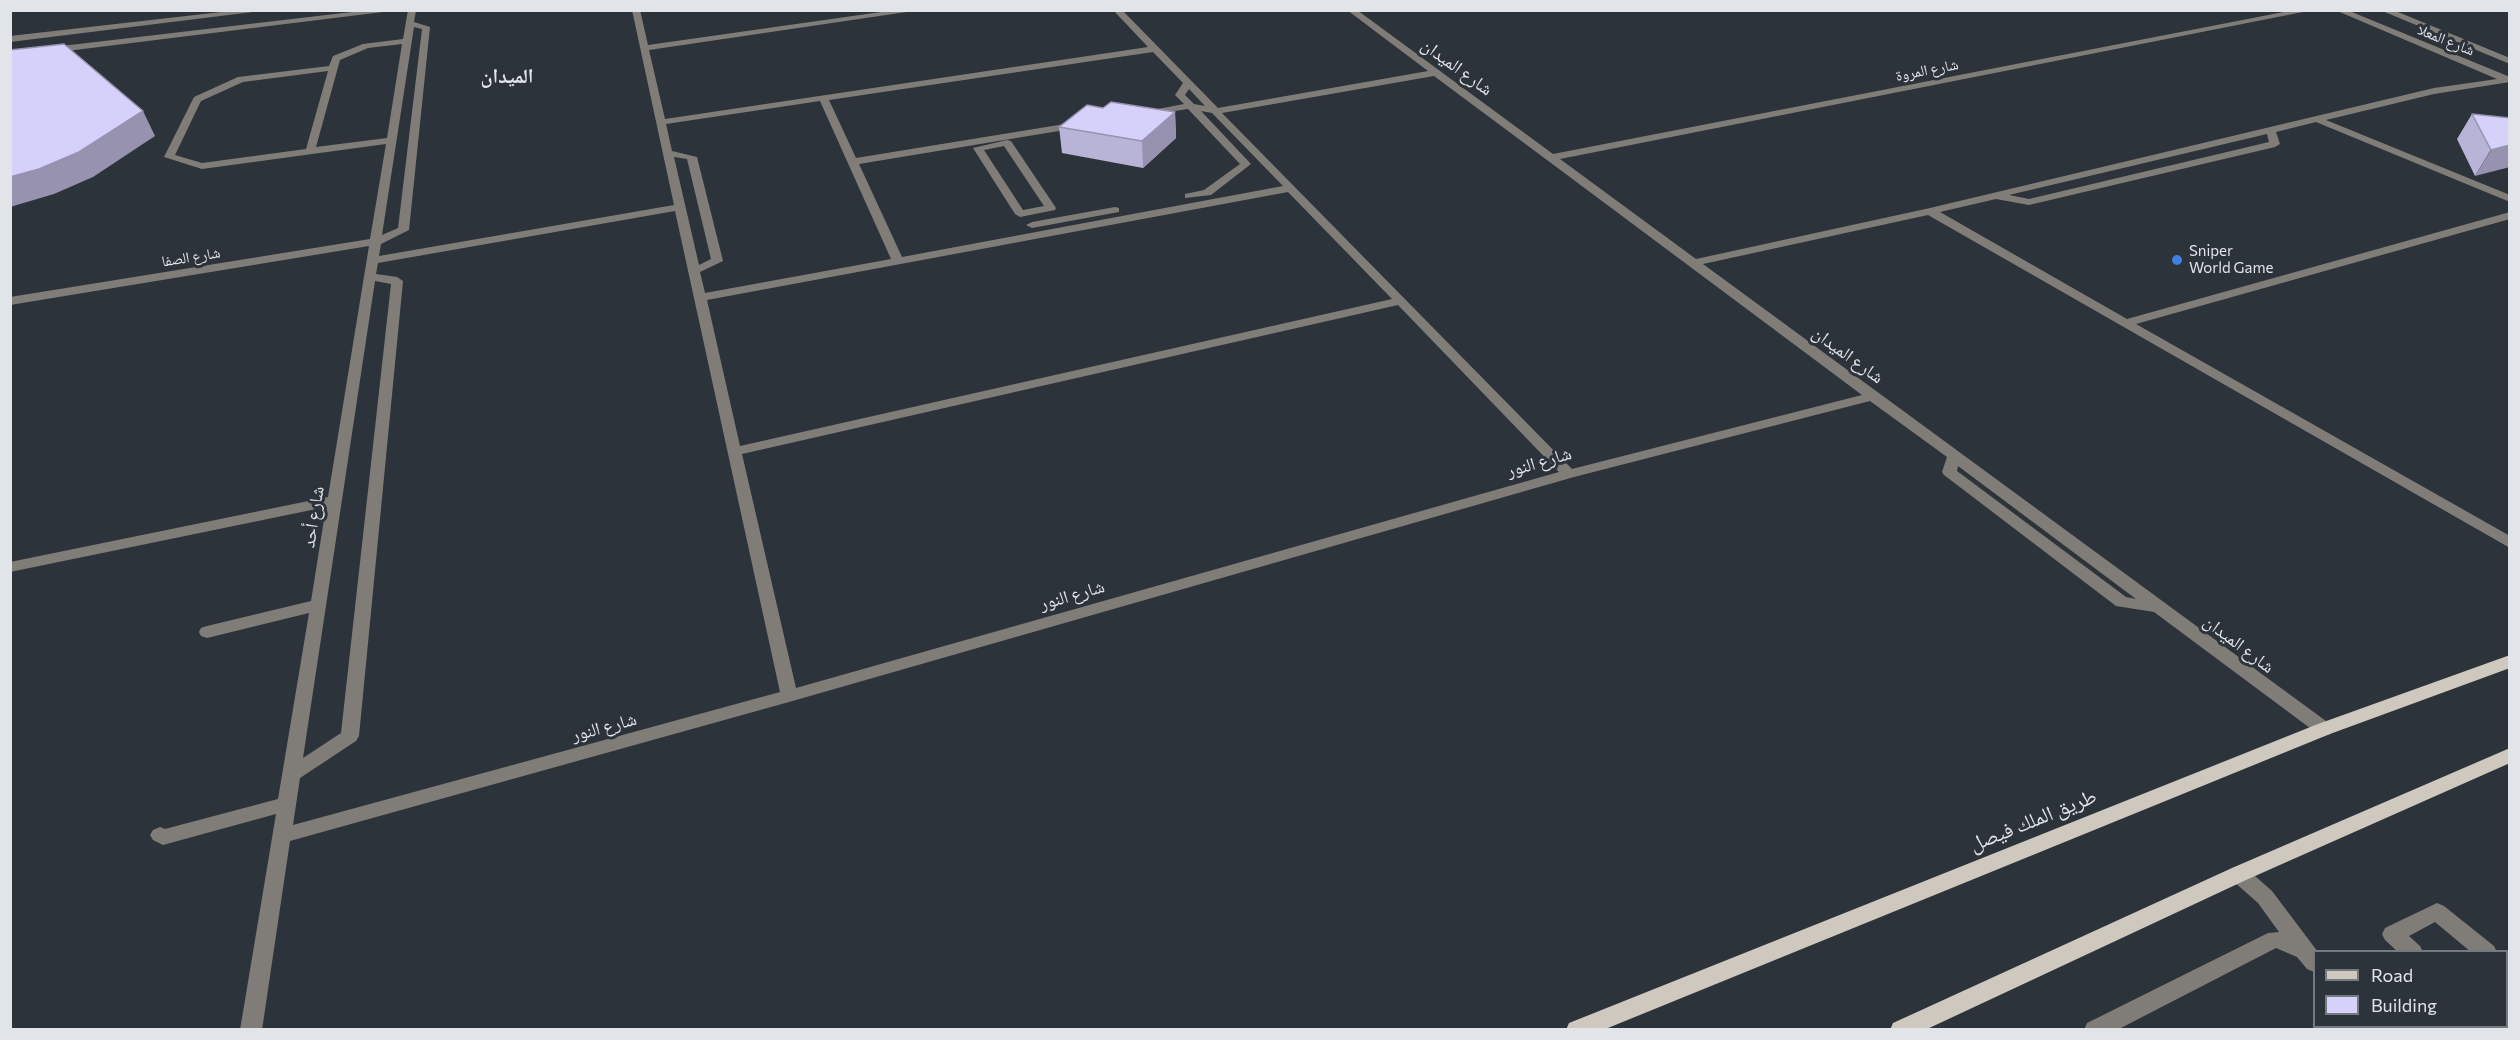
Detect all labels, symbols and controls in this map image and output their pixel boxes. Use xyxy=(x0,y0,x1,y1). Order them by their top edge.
street label: شارع المعلا xyxy=(2415,20,2477,60)
street label: شارع الميدان xyxy=(1417,34,1497,100)
street label: شارع المروة xyxy=(1894,55,1960,85)
district label: الميدان xyxy=(481,64,533,88)
place label: Sniper World Game xyxy=(2189,242,2273,277)
street label: شارع الصفا xyxy=(160,243,222,271)
marker: Sniper World Game xyxy=(2170,253,2184,267)
street label: شارع الميدان xyxy=(1808,322,1888,388)
street label: شارع النور xyxy=(1504,442,1574,482)
street label: شارع أحد xyxy=(297,485,329,549)
street label: شارع النور xyxy=(1037,575,1107,615)
street label: شارع الميدان xyxy=(2199,610,2279,678)
street label: شارع النور xyxy=(569,708,639,746)
street label: طريق الملك فيصل xyxy=(1966,783,2100,857)
legend xyxy=(2313,950,2508,1028)
text: Road xyxy=(2371,964,2413,986)
text: Building xyxy=(2371,994,2437,1016)

